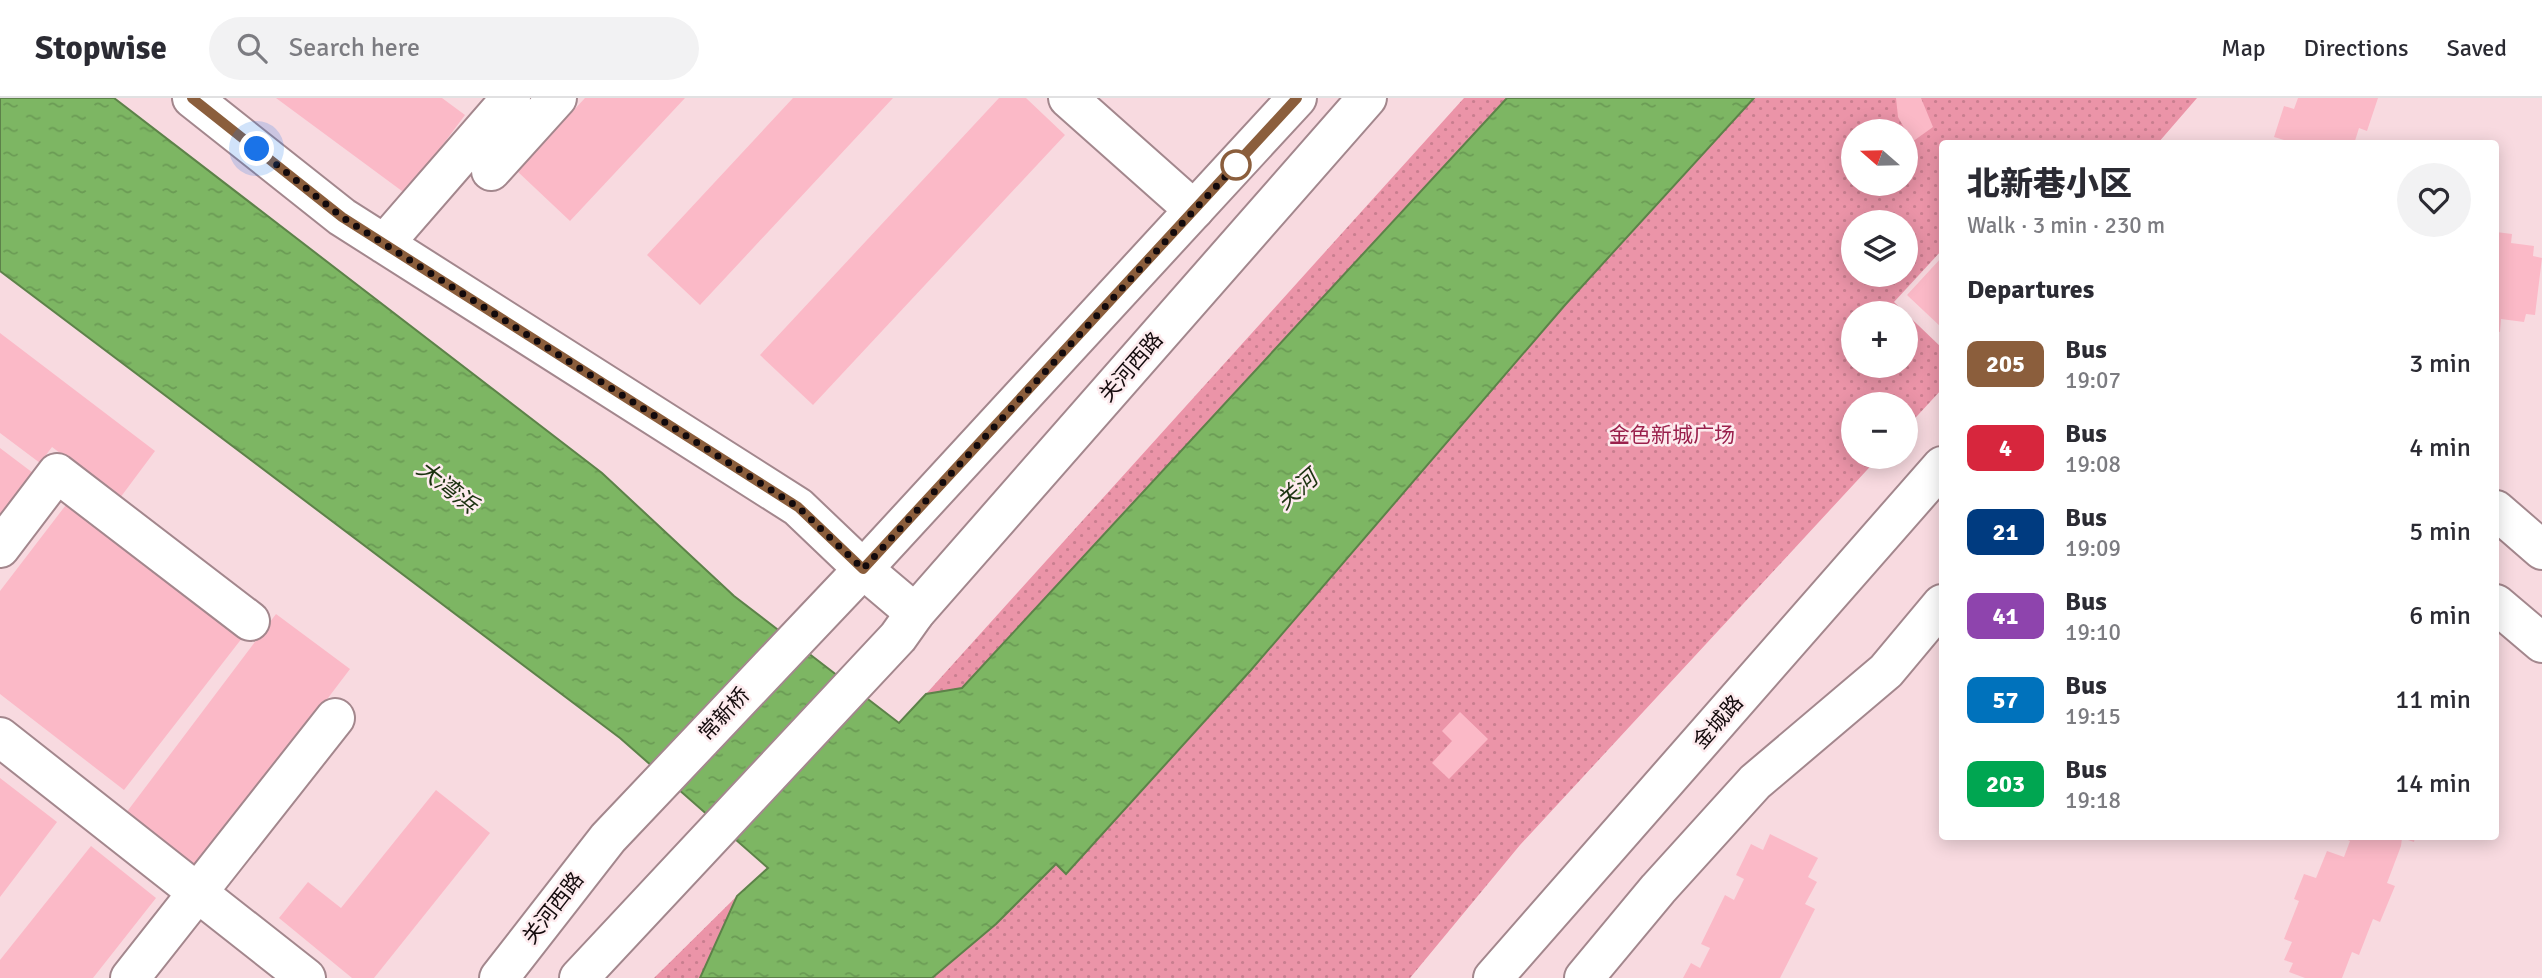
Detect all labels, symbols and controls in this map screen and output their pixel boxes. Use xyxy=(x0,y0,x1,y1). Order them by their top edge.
search box xyxy=(209,17,699,80)
text: Stopwise xyxy=(35,28,167,69)
icon: search xyxy=(233,29,271,67)
text: Search here xyxy=(289,32,420,64)
text: Map xyxy=(2221,33,2266,63)
text: Directions xyxy=(2304,33,2409,63)
text: Saved xyxy=(2447,33,2507,63)
north arrow xyxy=(1841,119,1918,196)
map controls xyxy=(1841,119,1918,469)
your location xyxy=(239,131,274,166)
unlabelled marker xyxy=(1221,150,1251,180)
button: heart xyxy=(2397,163,2471,237)
text: 北新巷小区 xyxy=(1967,164,2132,205)
button: layers xyxy=(1841,210,1918,287)
text: Walk · 3 min · 230 m xyxy=(1967,211,2165,240)
text: Departures xyxy=(1967,274,2094,306)
button: + xyxy=(1841,301,1918,378)
street label: 关河西路 xyxy=(1094,327,1168,407)
text: Bus xyxy=(2065,334,2107,366)
text: 3 min xyxy=(2409,348,2471,380)
text: 205 xyxy=(1986,349,2025,379)
text: 19:07 xyxy=(2065,366,2121,395)
button: − xyxy=(1841,392,1918,469)
text: Bus xyxy=(2065,418,2107,450)
park label: 金色新城广场 xyxy=(1609,422,1735,448)
text: 4 min xyxy=(2409,432,2471,464)
text: 4 xyxy=(1999,433,2012,463)
text: 19:08 xyxy=(2065,450,2121,479)
water label: 大湾浜 xyxy=(411,454,485,521)
water label: 关河 xyxy=(1270,461,1327,516)
text: Bus xyxy=(2065,502,2107,534)
text: 5 min xyxy=(2409,516,2471,548)
text: 21 xyxy=(1993,517,2018,547)
text: 19:09 xyxy=(2065,534,2121,563)
text: Bus xyxy=(2065,586,2107,618)
text: 6 min xyxy=(2409,600,2471,632)
text: 41 xyxy=(1993,601,2018,631)
text: 19:10 xyxy=(2065,618,2121,647)
text: Bus xyxy=(2065,670,2107,702)
street label: 常新桥 xyxy=(693,682,755,746)
text: 11 min xyxy=(2395,684,2471,716)
text: 57 xyxy=(1993,685,2018,715)
street label: 金城路 xyxy=(1688,690,1748,754)
text: 19:15 xyxy=(2065,702,2121,731)
text: Bus xyxy=(2065,754,2107,786)
text: 14 min xyxy=(2395,768,2471,800)
text: 203 xyxy=(1986,769,2025,799)
text: 19:18 xyxy=(2065,786,2121,815)
street label: 关河西路 xyxy=(517,867,589,949)

